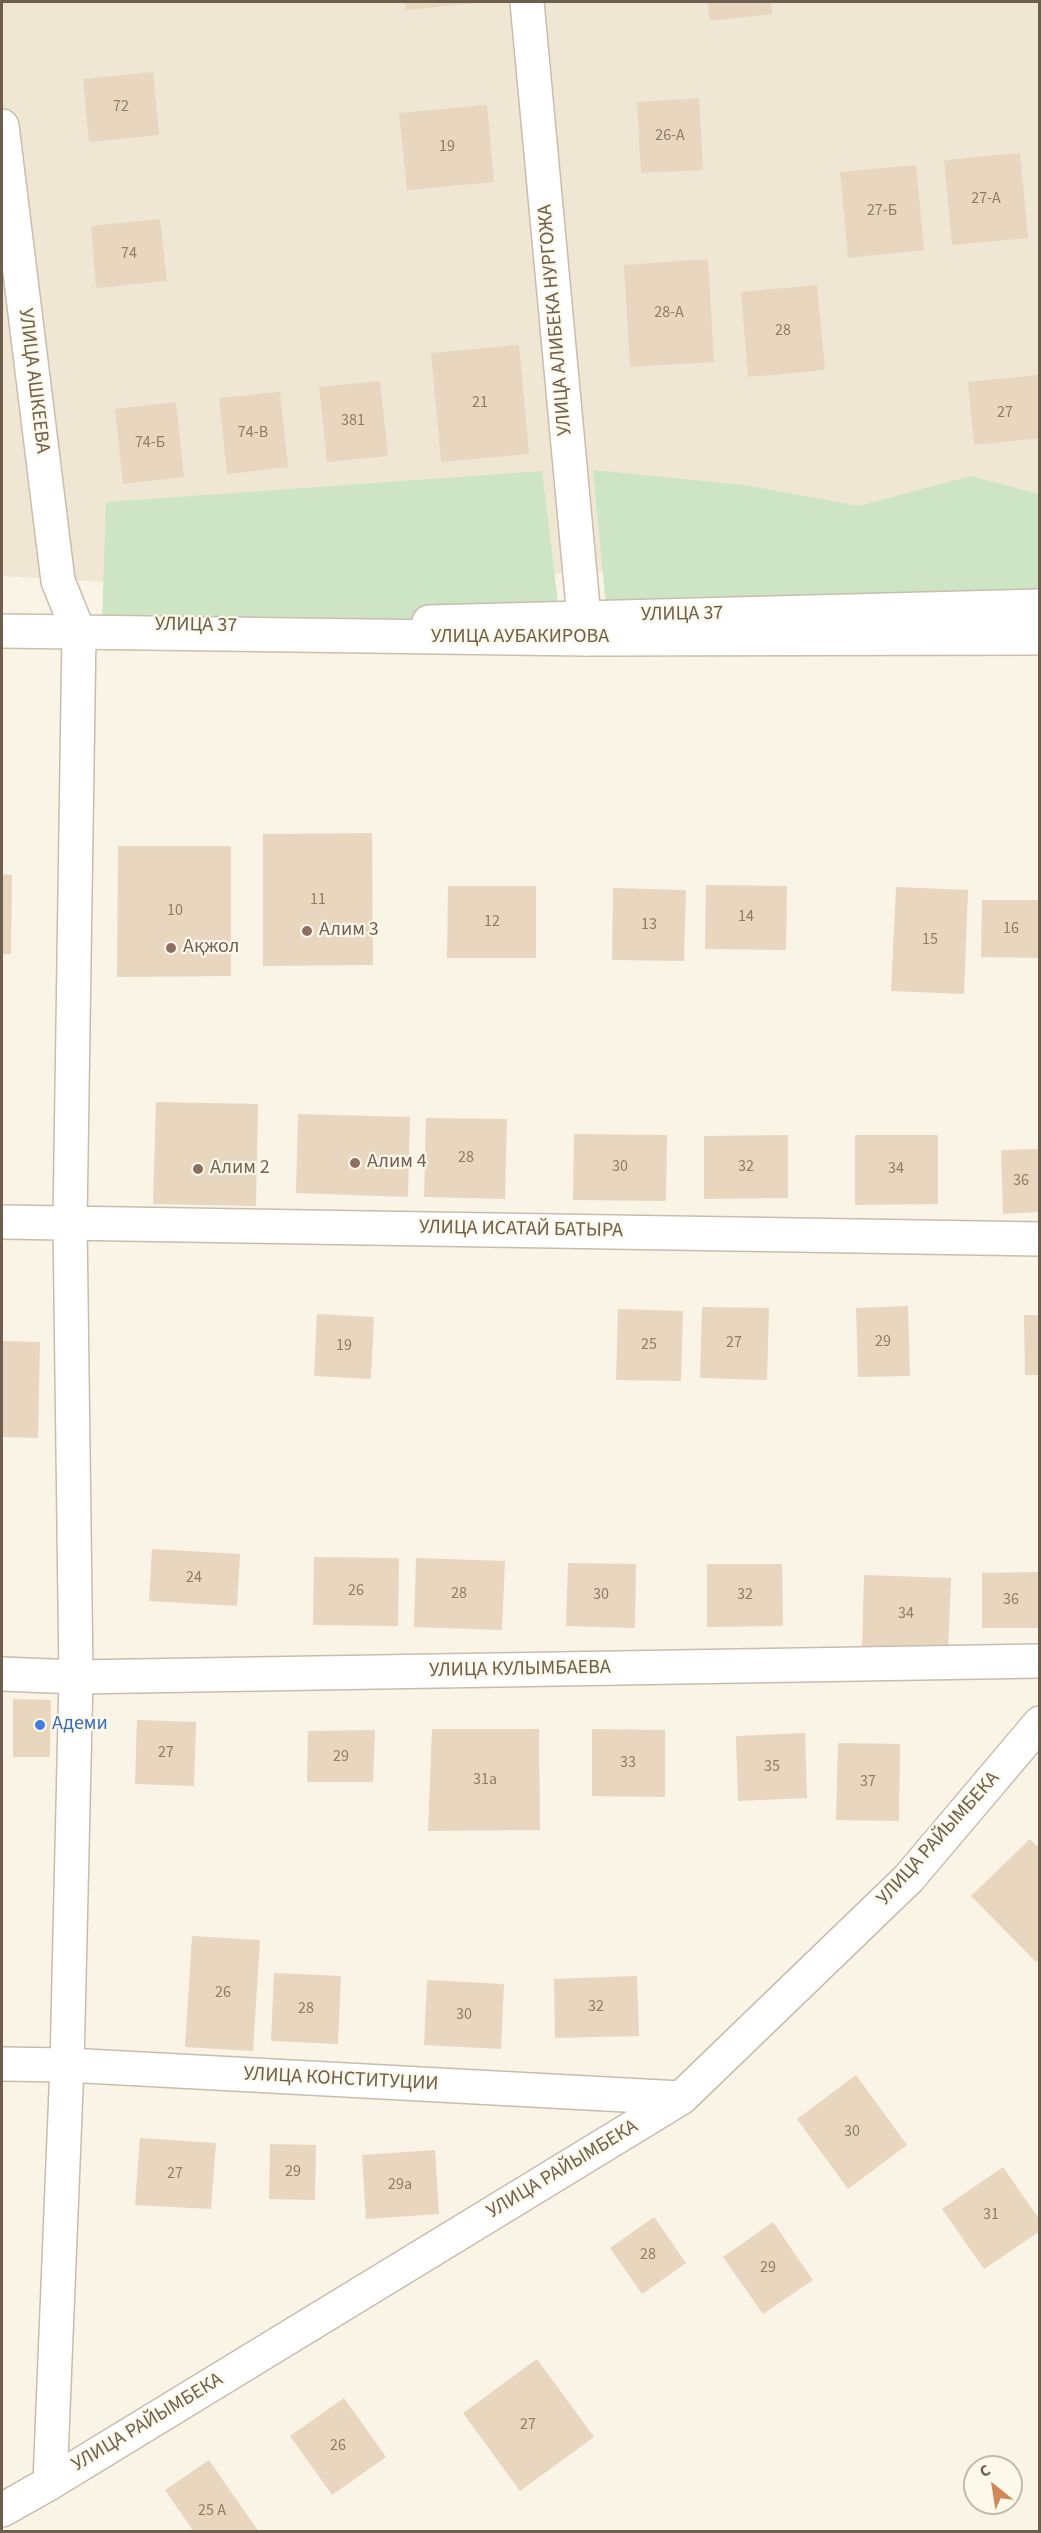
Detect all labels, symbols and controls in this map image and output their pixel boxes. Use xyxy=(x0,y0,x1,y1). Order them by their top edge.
house number: 72 xyxy=(113,97,129,117)
house number: 26-А xyxy=(655,126,685,146)
house number: 19 xyxy=(439,137,455,157)
house number: 27-А xyxy=(971,189,1001,209)
house number: 27-Б xyxy=(867,201,897,221)
street label: УЛИЦА АЛИБЕКА НУРГОЖА xyxy=(534,203,578,437)
house number: 74 xyxy=(121,244,137,264)
house number: 28-А xyxy=(654,303,684,323)
street label: УЛИЦА АШКЕЕВА xyxy=(12,307,54,455)
house number: 28 xyxy=(775,321,791,341)
house number: 21 xyxy=(472,393,488,413)
house number: 27 xyxy=(997,403,1013,423)
house number: 381 xyxy=(341,411,365,431)
house number: 74-В xyxy=(238,423,268,443)
house number: 74-Б xyxy=(135,433,165,453)
street label: УЛИЦА 37 xyxy=(641,602,723,628)
street label: УЛИЦА 37 xyxy=(155,613,237,639)
street label: УЛИЦА АУБАКИРОВА xyxy=(431,626,609,650)
house number: 11 xyxy=(310,890,326,910)
house number: 10 xyxy=(167,901,183,921)
house number: 14 xyxy=(738,907,754,927)
house number: 12 xyxy=(484,912,500,932)
house number: 13 xyxy=(641,915,657,935)
place label: Алим 3 xyxy=(319,919,379,943)
house number: 16 xyxy=(1003,919,1019,939)
marker: Алим 3 xyxy=(300,924,314,938)
house number: 15 xyxy=(922,930,938,950)
place label: Ақжол xyxy=(183,936,239,960)
marker: Ақжол xyxy=(164,941,178,955)
house number: 28 xyxy=(458,1148,474,1168)
place label: Алим 4 xyxy=(367,1151,427,1175)
marker: Алим 4 xyxy=(348,1156,362,1170)
place label: Алим 2 xyxy=(210,1157,270,1181)
house number: 30 xyxy=(612,1157,628,1177)
house number: 32 xyxy=(738,1157,754,1177)
house number: 34 xyxy=(888,1159,904,1179)
marker: Алим 2 xyxy=(191,1162,205,1176)
house number: 36 xyxy=(1013,1171,1029,1191)
street label: УЛИЦА ИСАТАЙ БАТЫРА xyxy=(419,1216,623,1244)
house number: 29 xyxy=(875,1332,891,1352)
house number: 27 xyxy=(726,1333,742,1353)
house number: 25 xyxy=(641,1335,657,1355)
house number: 19 xyxy=(336,1336,352,1356)
house number: 24 xyxy=(186,1568,202,1588)
house number: 26 xyxy=(348,1581,364,1601)
house number: 28 xyxy=(451,1584,467,1604)
house number: 30 xyxy=(593,1585,609,1605)
house number: 32 xyxy=(737,1585,753,1605)
house number: 36 xyxy=(1003,1590,1019,1610)
house number: 34 xyxy=(898,1604,914,1624)
street label: УЛИЦА КУЛЫМБАЕВА xyxy=(429,1656,611,1684)
place label: Адеми xyxy=(52,1713,108,1737)
marker: Адеми xyxy=(33,1718,47,1732)
house number: 27 xyxy=(158,1743,174,1763)
house number: 29 xyxy=(333,1747,349,1767)
house number: 33 xyxy=(620,1753,636,1773)
house number: 35 xyxy=(764,1757,780,1777)
street label: УЛИЦА РАЙЫМБЕКА xyxy=(873,1767,1005,1911)
house number: 31а xyxy=(473,1770,497,1790)
house number: 37 xyxy=(860,1772,876,1792)
house number: 26 xyxy=(215,1983,231,2003)
house number: 32 xyxy=(588,1997,604,2017)
house number: 28 xyxy=(298,1999,314,2019)
house number: 30 xyxy=(456,2005,472,2025)
street label: УЛИЦА КОНСТИТУЦИИ xyxy=(243,2063,439,2097)
street label: УЛИЦА РАЙЫМБЕКА xyxy=(483,2115,643,2225)
house number: 30 xyxy=(844,2122,860,2142)
house number: 29 xyxy=(285,2162,301,2182)
house number: 27 xyxy=(167,2164,183,2184)
house number: 29а xyxy=(388,2175,412,2195)
house number: 31 xyxy=(983,2205,999,2225)
house number: 28 xyxy=(640,2245,656,2265)
house number: 29 xyxy=(760,2258,776,2278)
street label: УЛИЦА РАЙЫМБЕКА xyxy=(68,2368,228,2478)
house number: 27 xyxy=(520,2415,536,2435)
house number: 26 xyxy=(330,2436,346,2456)
north arrow xyxy=(963,2455,1023,2515)
text: С xyxy=(975,2459,995,2483)
house number: 25 А xyxy=(198,2501,226,2521)

